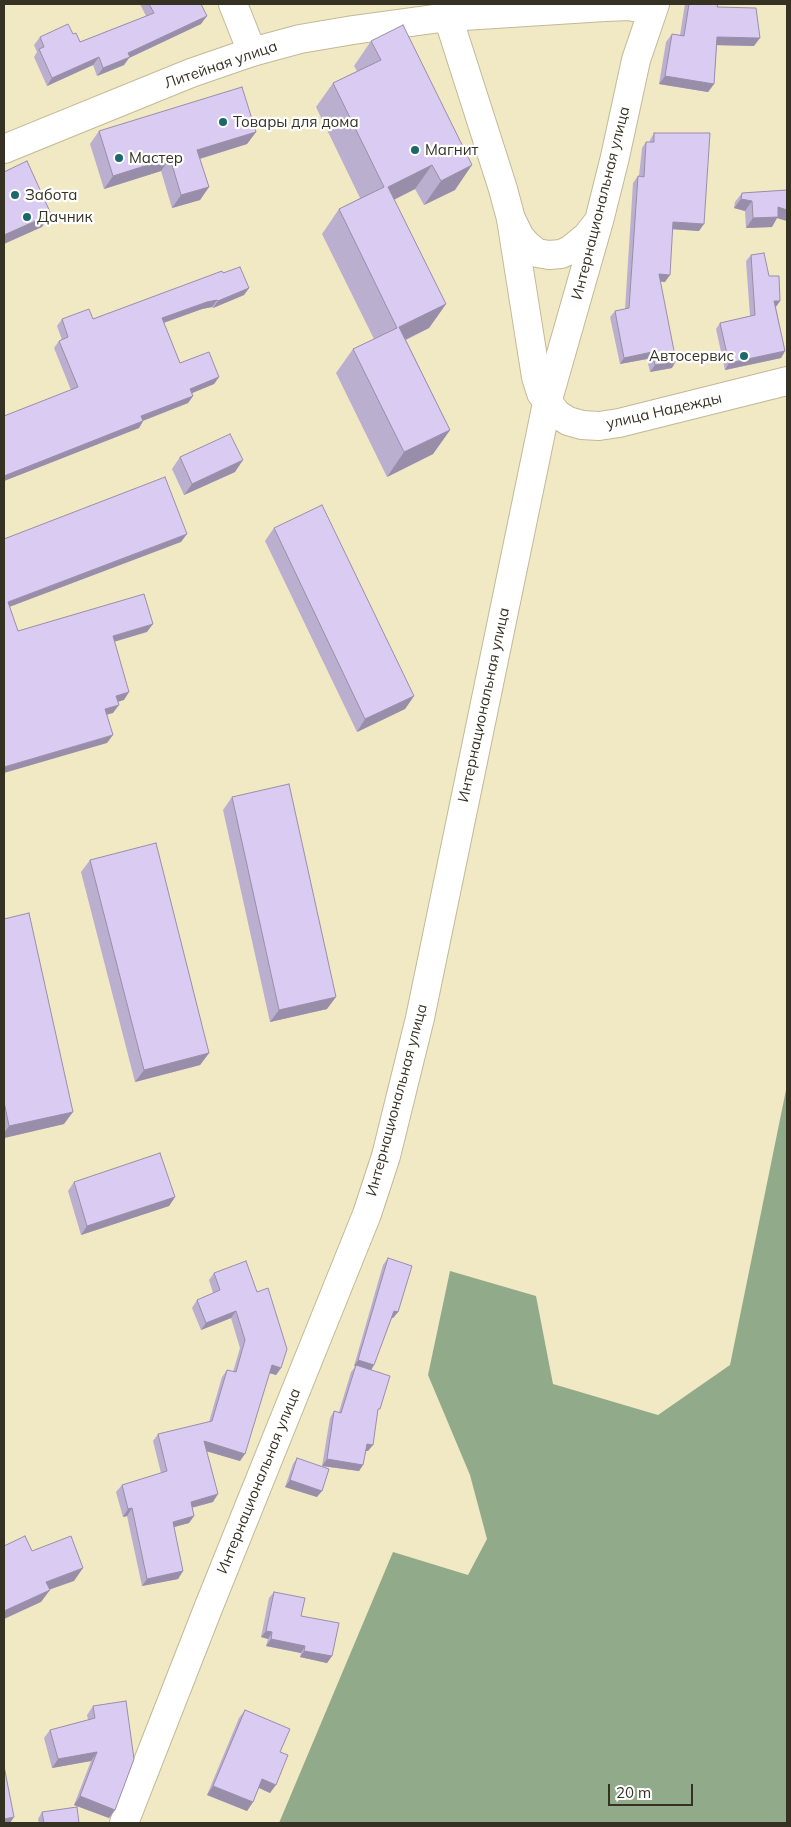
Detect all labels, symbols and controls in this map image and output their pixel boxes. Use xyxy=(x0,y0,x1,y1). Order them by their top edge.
street label: Литейная улица xyxy=(162,37,280,93)
street label: Интернациональная улица xyxy=(568,105,634,301)
place label: Товары для дома xyxy=(233,113,359,131)
marker: Товары для дома xyxy=(217,116,229,128)
place label: Магнит xyxy=(425,141,478,159)
marker: Магнит xyxy=(409,144,421,156)
place label: Мастер xyxy=(129,149,183,167)
marker: Мастер xyxy=(113,152,125,164)
place label: Забота xyxy=(25,186,77,204)
marker: Забота xyxy=(9,189,21,201)
place label: Дачник xyxy=(37,208,93,226)
marker: Дачник xyxy=(21,211,33,223)
place label: Автосервис xyxy=(649,347,734,365)
marker: Автосервис xyxy=(738,350,750,362)
street label: улица Надежды xyxy=(604,389,724,433)
street label: Интернациональная улица xyxy=(455,606,513,804)
street label: Интернациональная улица xyxy=(363,1002,431,1198)
street label: Интернациональная улица xyxy=(213,1386,305,1576)
scale bar xyxy=(611,1774,696,1806)
text: 20 m xyxy=(616,1783,651,1802)

